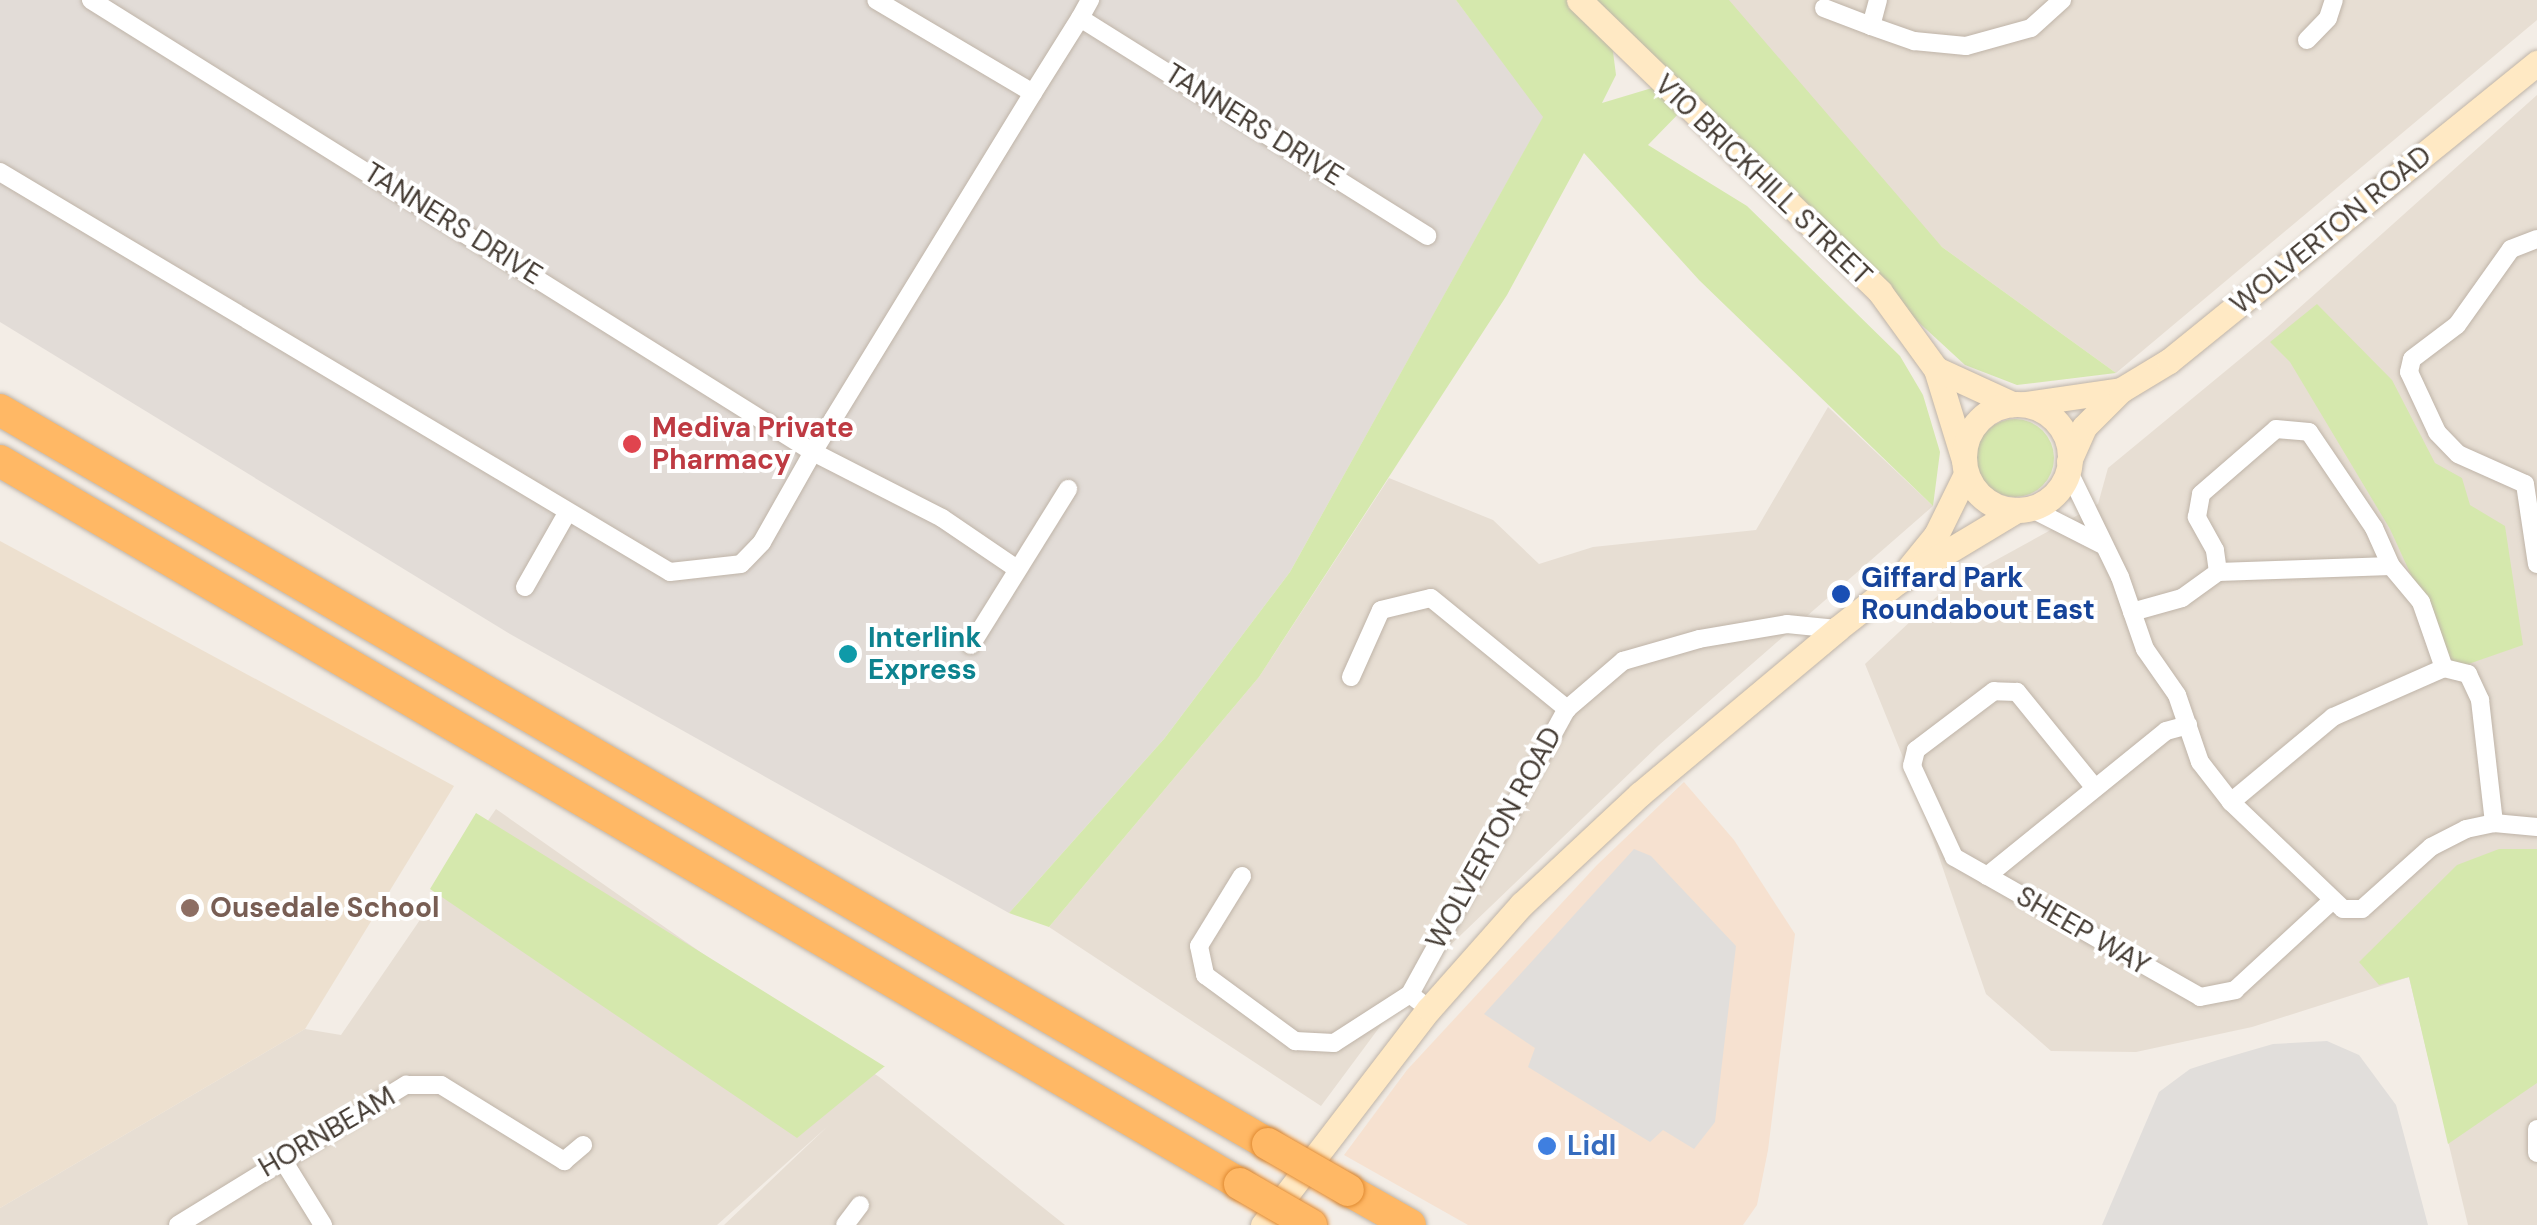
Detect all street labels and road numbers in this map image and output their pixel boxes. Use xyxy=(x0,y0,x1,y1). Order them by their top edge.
street label: TANNERS DRIVE xyxy=(1159,57,1349,193)
street label: V10 BRICKHILL STREET xyxy=(1648,68,1878,292)
street label: WOLVERTON ROAD xyxy=(2224,139,2438,321)
street label: TANNERS DRIVE xyxy=(358,156,548,292)
street label: WOLVERTON ROAD xyxy=(1419,721,1569,955)
street label: SHEEP WAY xyxy=(2010,879,2156,983)
street label: HORNBEAM xyxy=(253,1080,401,1184)

